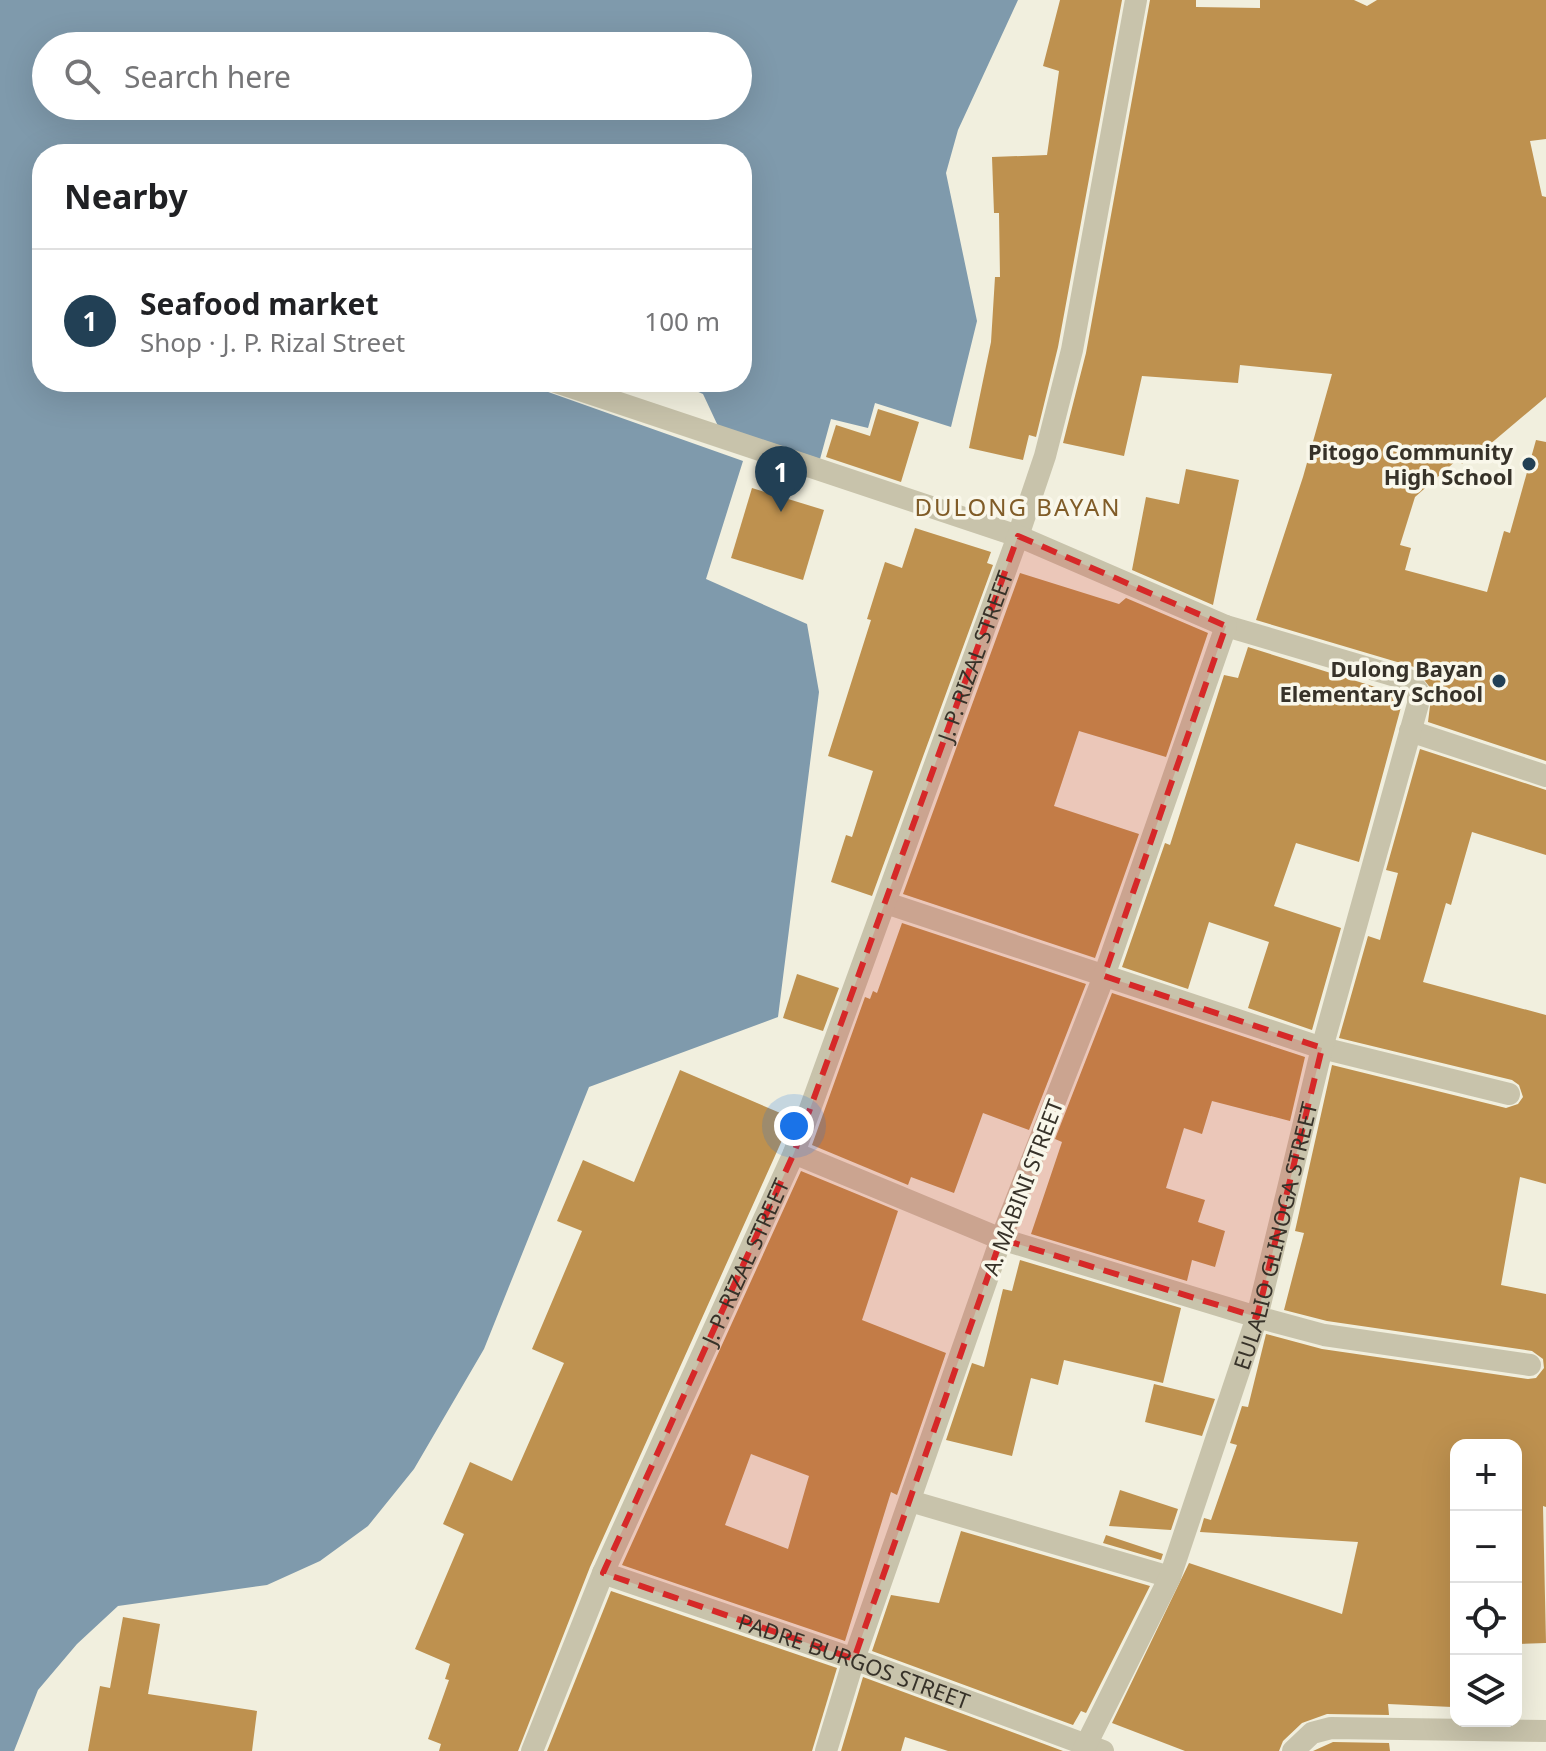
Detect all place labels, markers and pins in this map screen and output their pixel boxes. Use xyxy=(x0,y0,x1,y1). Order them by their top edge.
place label: Pitogo Community High School xyxy=(1308,436,1513,491)
pin: 1 xyxy=(755,446,807,512)
marker: Pitogo Community High School xyxy=(1520,455,1538,473)
place label: Dulong Bayan Elementary School xyxy=(1279,653,1483,708)
marker: Dulong Bayan Elementary School xyxy=(1490,672,1508,690)

